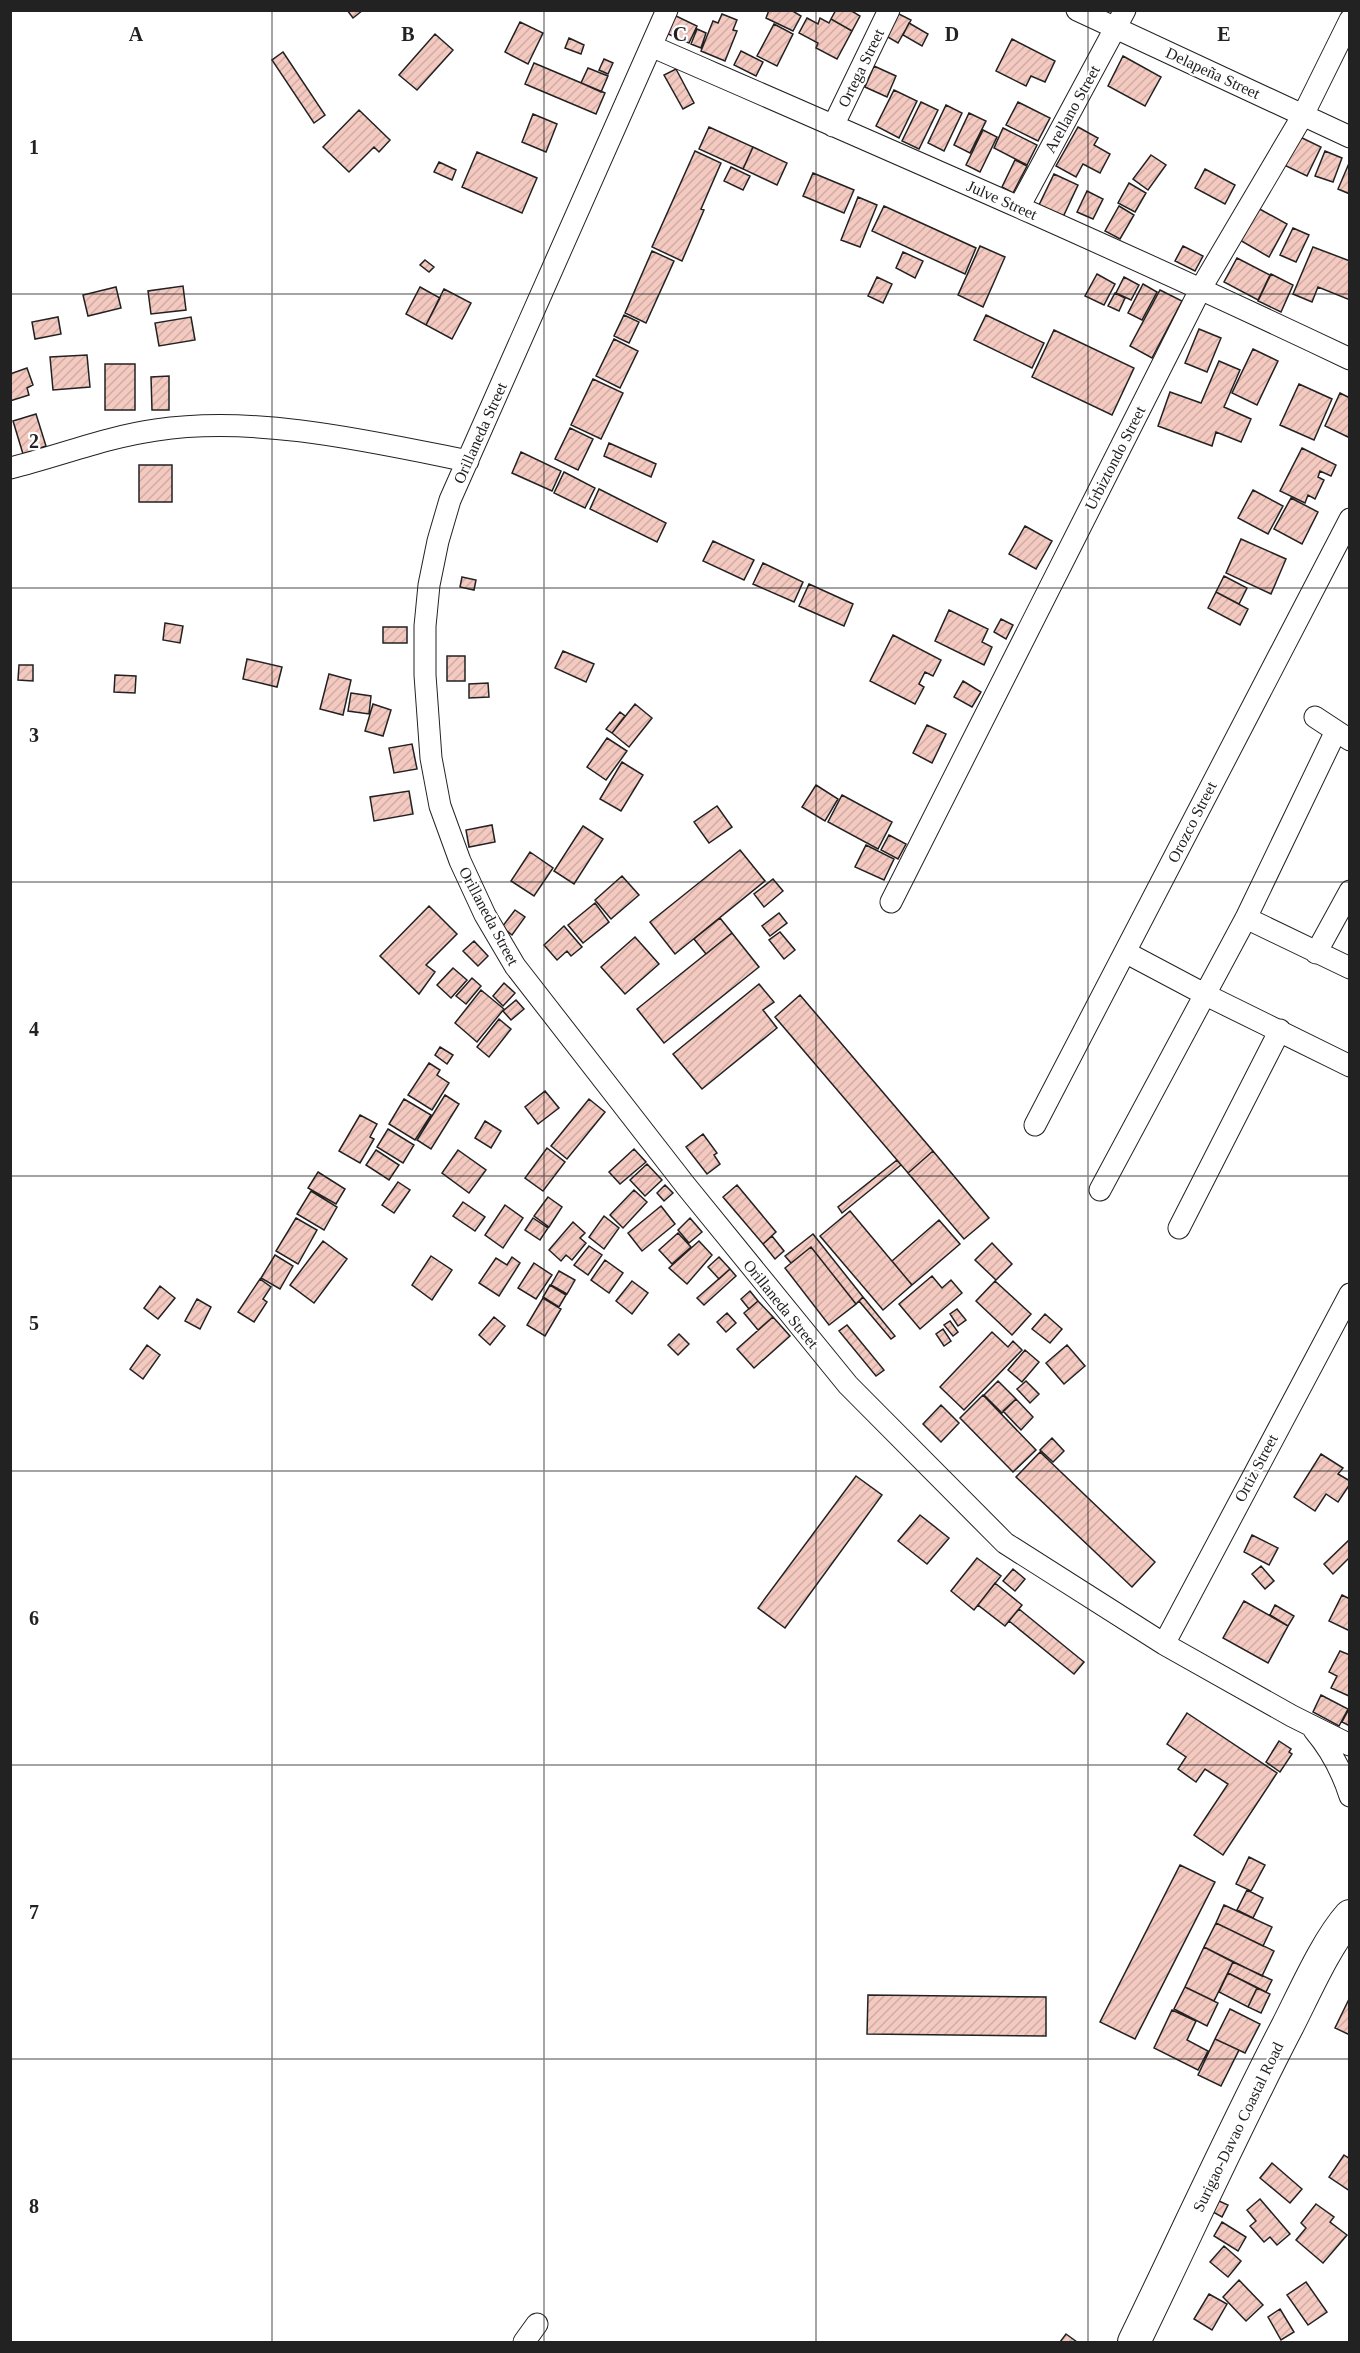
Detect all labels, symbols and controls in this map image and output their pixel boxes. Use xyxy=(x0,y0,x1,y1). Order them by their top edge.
text: A xyxy=(129,23,144,45)
text: B xyxy=(401,23,415,45)
text: C xyxy=(673,23,687,45)
text: D xyxy=(945,23,959,45)
text: E xyxy=(1217,23,1231,45)
street label: Ortega Street xyxy=(835,26,888,110)
street label: Delapeña Street xyxy=(1163,44,1263,103)
street label: Arellano Street xyxy=(1041,62,1103,156)
text: 1 xyxy=(29,136,39,158)
street label: Julve Street xyxy=(964,177,1040,223)
street label: Orillaneda Street xyxy=(450,379,510,486)
street label: Urbiztondo Street xyxy=(1082,403,1149,513)
text: 2 xyxy=(29,430,39,452)
text: 3 xyxy=(29,724,39,746)
street label: Orozco Street xyxy=(1164,778,1220,865)
street label: Orillaneda Street xyxy=(456,864,522,969)
text: 4 xyxy=(29,1018,39,1040)
street label: Orillaneda Street xyxy=(740,1256,822,1352)
text: 5 xyxy=(29,1312,39,1334)
street label: Ortiz Street xyxy=(1231,1431,1281,1505)
text: 6 xyxy=(29,1607,39,1629)
text: 7 xyxy=(29,1901,39,1923)
street label: Surigao-Davao Coastal Road xyxy=(1189,2039,1287,2215)
text: 8 xyxy=(29,2195,39,2217)

